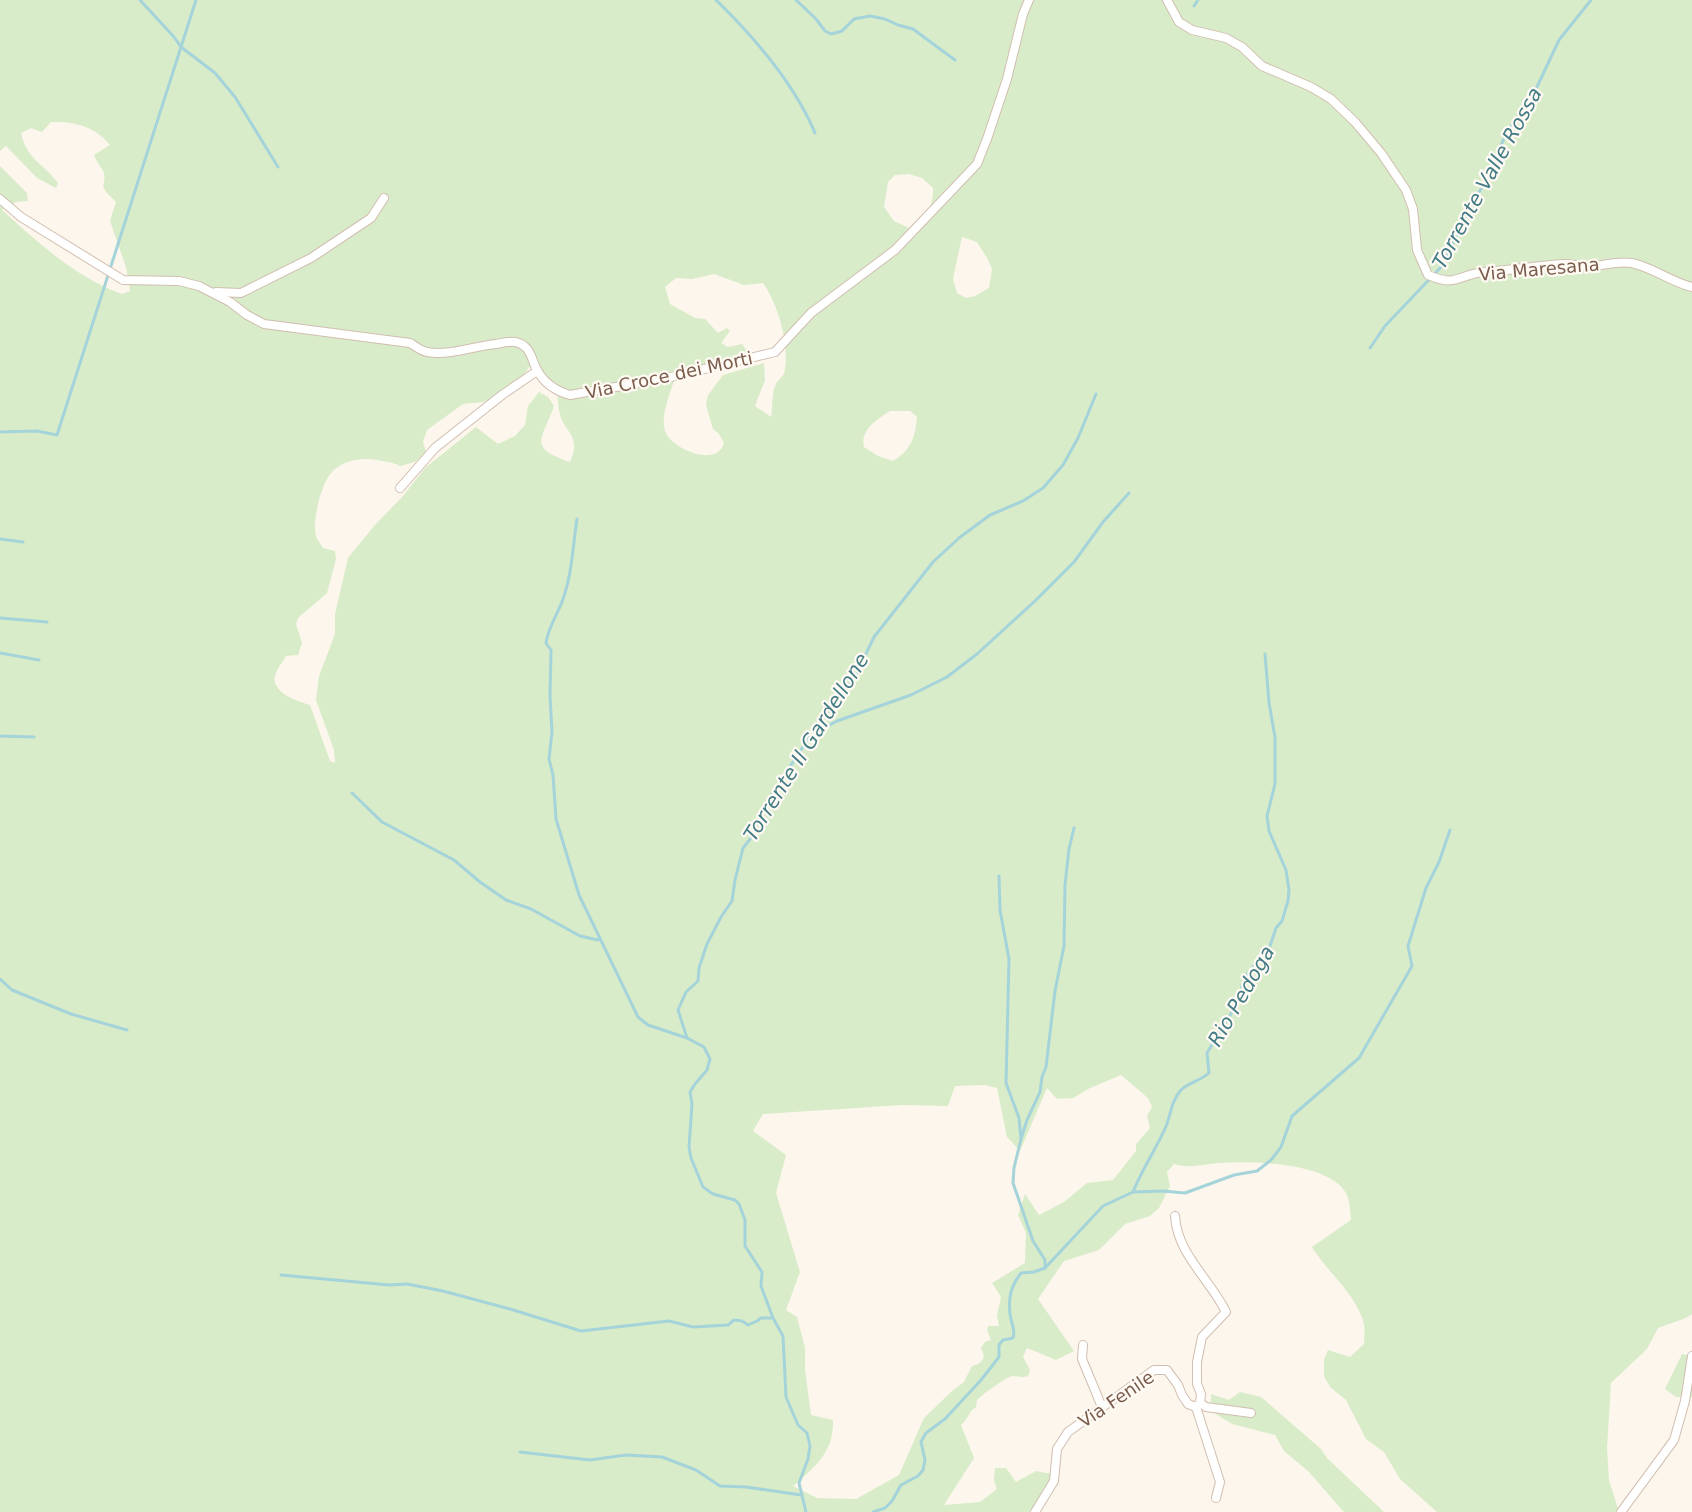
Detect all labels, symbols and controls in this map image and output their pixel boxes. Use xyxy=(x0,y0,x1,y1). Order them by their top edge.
water label: Torrente Valle Rossa xyxy=(1427,83,1547,273)
street label: Via Maresana xyxy=(1478,253,1600,285)
street label: Via Croce dei Morti xyxy=(584,347,754,403)
water label: Torrente Il Gardellone xyxy=(738,649,874,845)
water label: Rio Pedoga xyxy=(1203,941,1279,1051)
street label: Via Fenile xyxy=(1074,1366,1158,1432)

